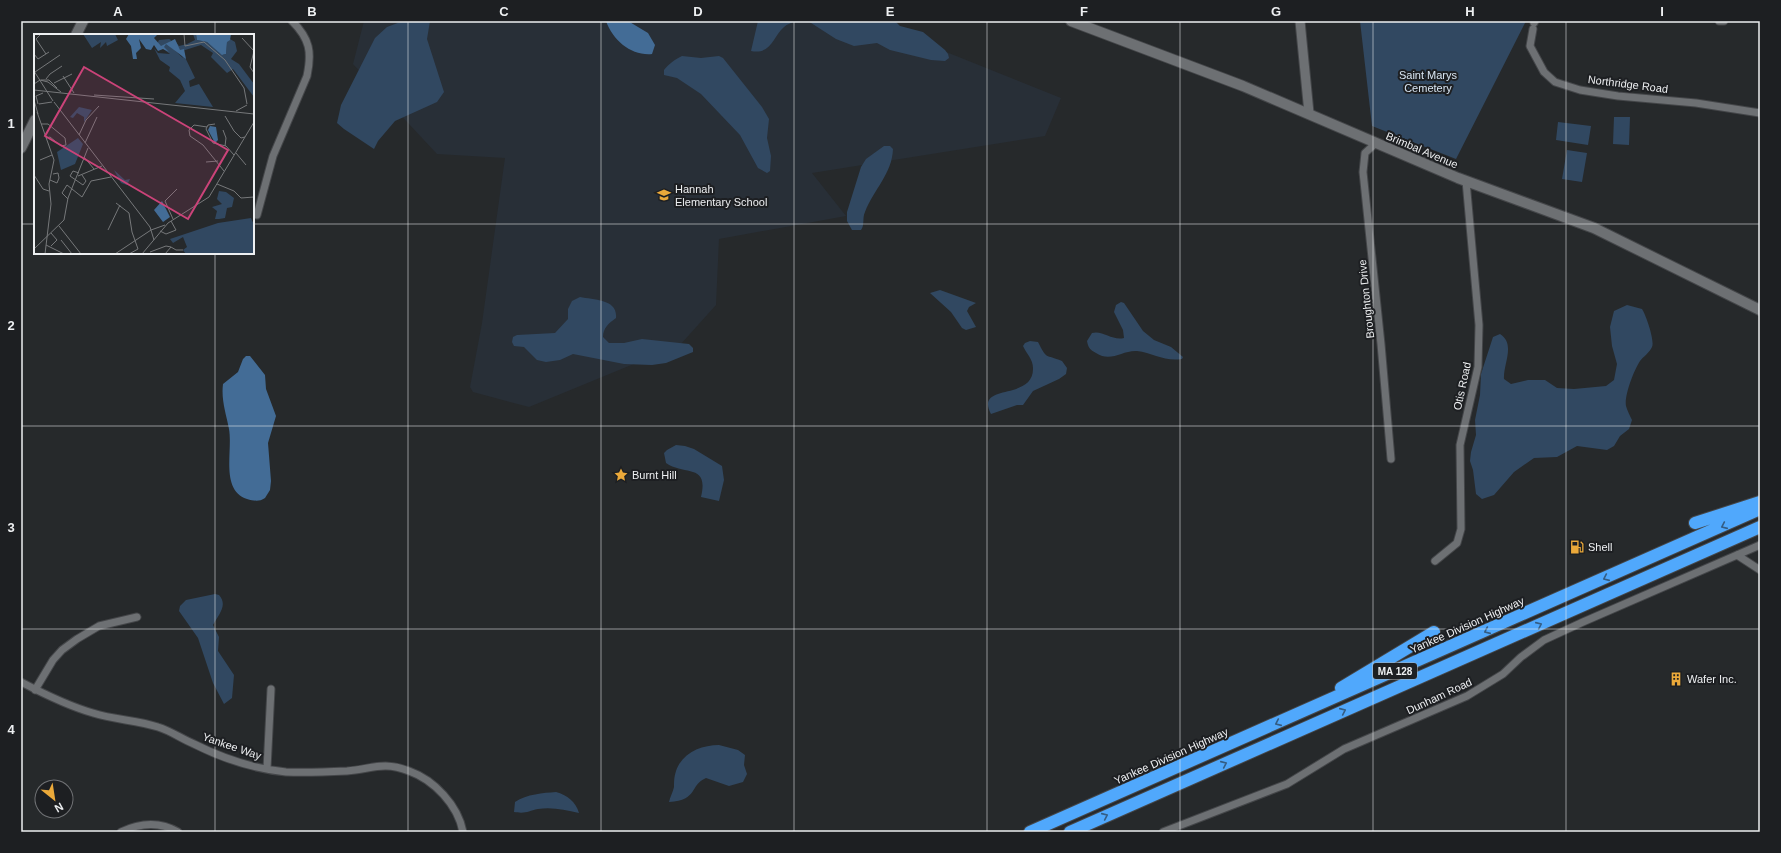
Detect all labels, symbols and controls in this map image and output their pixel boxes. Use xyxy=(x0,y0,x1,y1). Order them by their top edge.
text: A xyxy=(113,4,123,19)
text: B xyxy=(307,4,317,19)
text: C xyxy=(499,4,509,19)
text: D xyxy=(693,4,703,19)
text: E xyxy=(886,4,895,19)
text: F xyxy=(1080,4,1088,19)
text: G xyxy=(1271,4,1281,19)
text: H xyxy=(1465,4,1475,19)
text: I xyxy=(1660,4,1664,19)
inset map xyxy=(34,34,254,254)
park label: Saint Marys Cemetery xyxy=(1399,69,1458,94)
street label: Northridge Road xyxy=(1587,73,1669,95)
text: 1 xyxy=(7,116,15,131)
street label: Brimbal Avenue xyxy=(1384,129,1460,171)
place label: Hannah Elementary School xyxy=(675,183,767,208)
school or university icon: Hannah Elementary School xyxy=(656,187,672,203)
street label: Broughton Drive xyxy=(1356,259,1376,339)
text: 2 xyxy=(7,318,15,333)
street label: Otis Road xyxy=(1451,361,1473,411)
place icon: Burnt Hill xyxy=(613,467,629,483)
place label: Burnt Hill xyxy=(632,469,677,481)
text: 3 xyxy=(7,520,15,535)
one-way arrow xyxy=(1721,521,1728,529)
fuel station icon: Shell xyxy=(1569,539,1585,555)
place label: Shell xyxy=(1588,541,1612,553)
one-way arrow xyxy=(1602,574,1609,582)
street label: Yankee Division Highway xyxy=(1408,594,1526,656)
one-way arrow xyxy=(1534,622,1542,630)
one-way arrow xyxy=(1483,626,1491,634)
road number: MA 128 xyxy=(1373,663,1417,679)
building icon: Wafer Inc. xyxy=(1668,671,1684,687)
place label: Wafer Inc. xyxy=(1687,673,1737,685)
street label: Dunham Road xyxy=(1404,676,1474,716)
one-way arrow xyxy=(1339,708,1347,716)
one-way arrow xyxy=(1275,718,1283,726)
text: 4 xyxy=(7,722,15,737)
street label: Yankee Division Highway xyxy=(1112,725,1230,787)
street label: Yankee Way xyxy=(201,730,263,762)
one-way arrow xyxy=(1220,761,1228,769)
north arrow xyxy=(34,779,74,819)
text: N xyxy=(53,800,65,815)
one-way arrow xyxy=(1101,813,1109,821)

